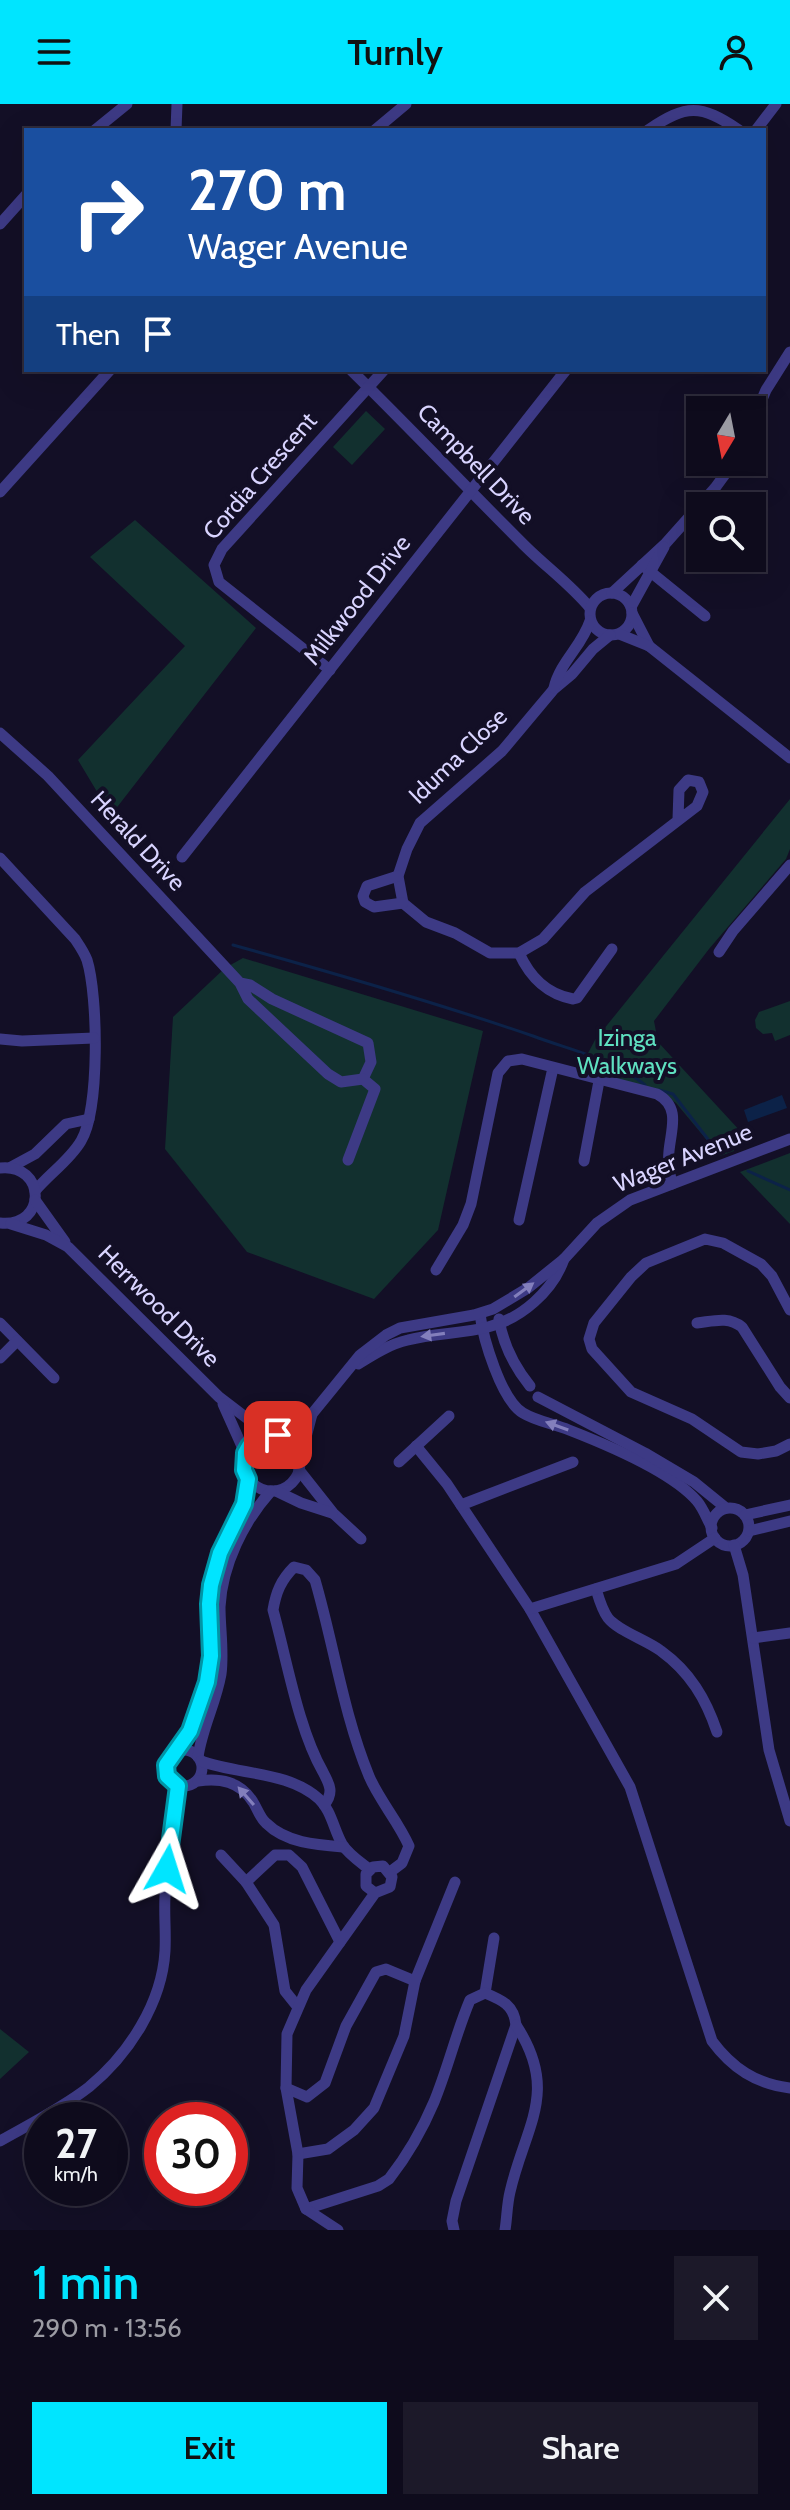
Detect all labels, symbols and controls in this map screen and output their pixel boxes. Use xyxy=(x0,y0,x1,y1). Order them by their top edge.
icon: menu xyxy=(32,30,76,74)
text: Turnly xyxy=(347,30,443,74)
icon: person xyxy=(714,30,758,74)
text: 270 m xyxy=(188,156,346,224)
icon: right xyxy=(56,160,160,264)
text: Wager Avenue xyxy=(188,224,408,268)
icon: arrive xyxy=(136,312,180,356)
text: Then xyxy=(56,316,120,353)
north arrow xyxy=(686,396,766,476)
map controls xyxy=(686,396,766,572)
street label: Campbell Drive xyxy=(411,397,541,530)
street label: Cordia Crescent xyxy=(197,406,323,545)
button: search xyxy=(686,492,766,572)
street label: Milkwood Drive xyxy=(297,529,416,670)
street label: Iduma Close xyxy=(402,702,513,810)
street label: Herald Drive xyxy=(85,785,192,897)
park label: Izinga Walkways xyxy=(577,1023,677,1080)
street label: Wager Avenue xyxy=(609,1117,756,1198)
street label: Herrwood Drive xyxy=(92,1239,226,1373)
one-way arrow xyxy=(514,1282,534,1298)
one-way arrow xyxy=(420,1329,445,1342)
pin xyxy=(244,1401,312,1469)
icon: arrive xyxy=(256,1413,300,1457)
one-way arrow xyxy=(545,1419,569,1432)
one-way arrow xyxy=(237,1786,255,1806)
position arrow xyxy=(125,1827,209,1911)
speed limit sign: 30 xyxy=(144,2102,248,2206)
text: 27 xyxy=(55,2119,97,2168)
text: km/h xyxy=(54,2162,98,2186)
text: 1 min xyxy=(32,2253,139,2311)
button: close xyxy=(674,2256,758,2340)
text: 290 m · 13:56 xyxy=(32,2312,182,2344)
button: Exit xyxy=(32,2402,387,2494)
button: Share xyxy=(403,2402,758,2494)

